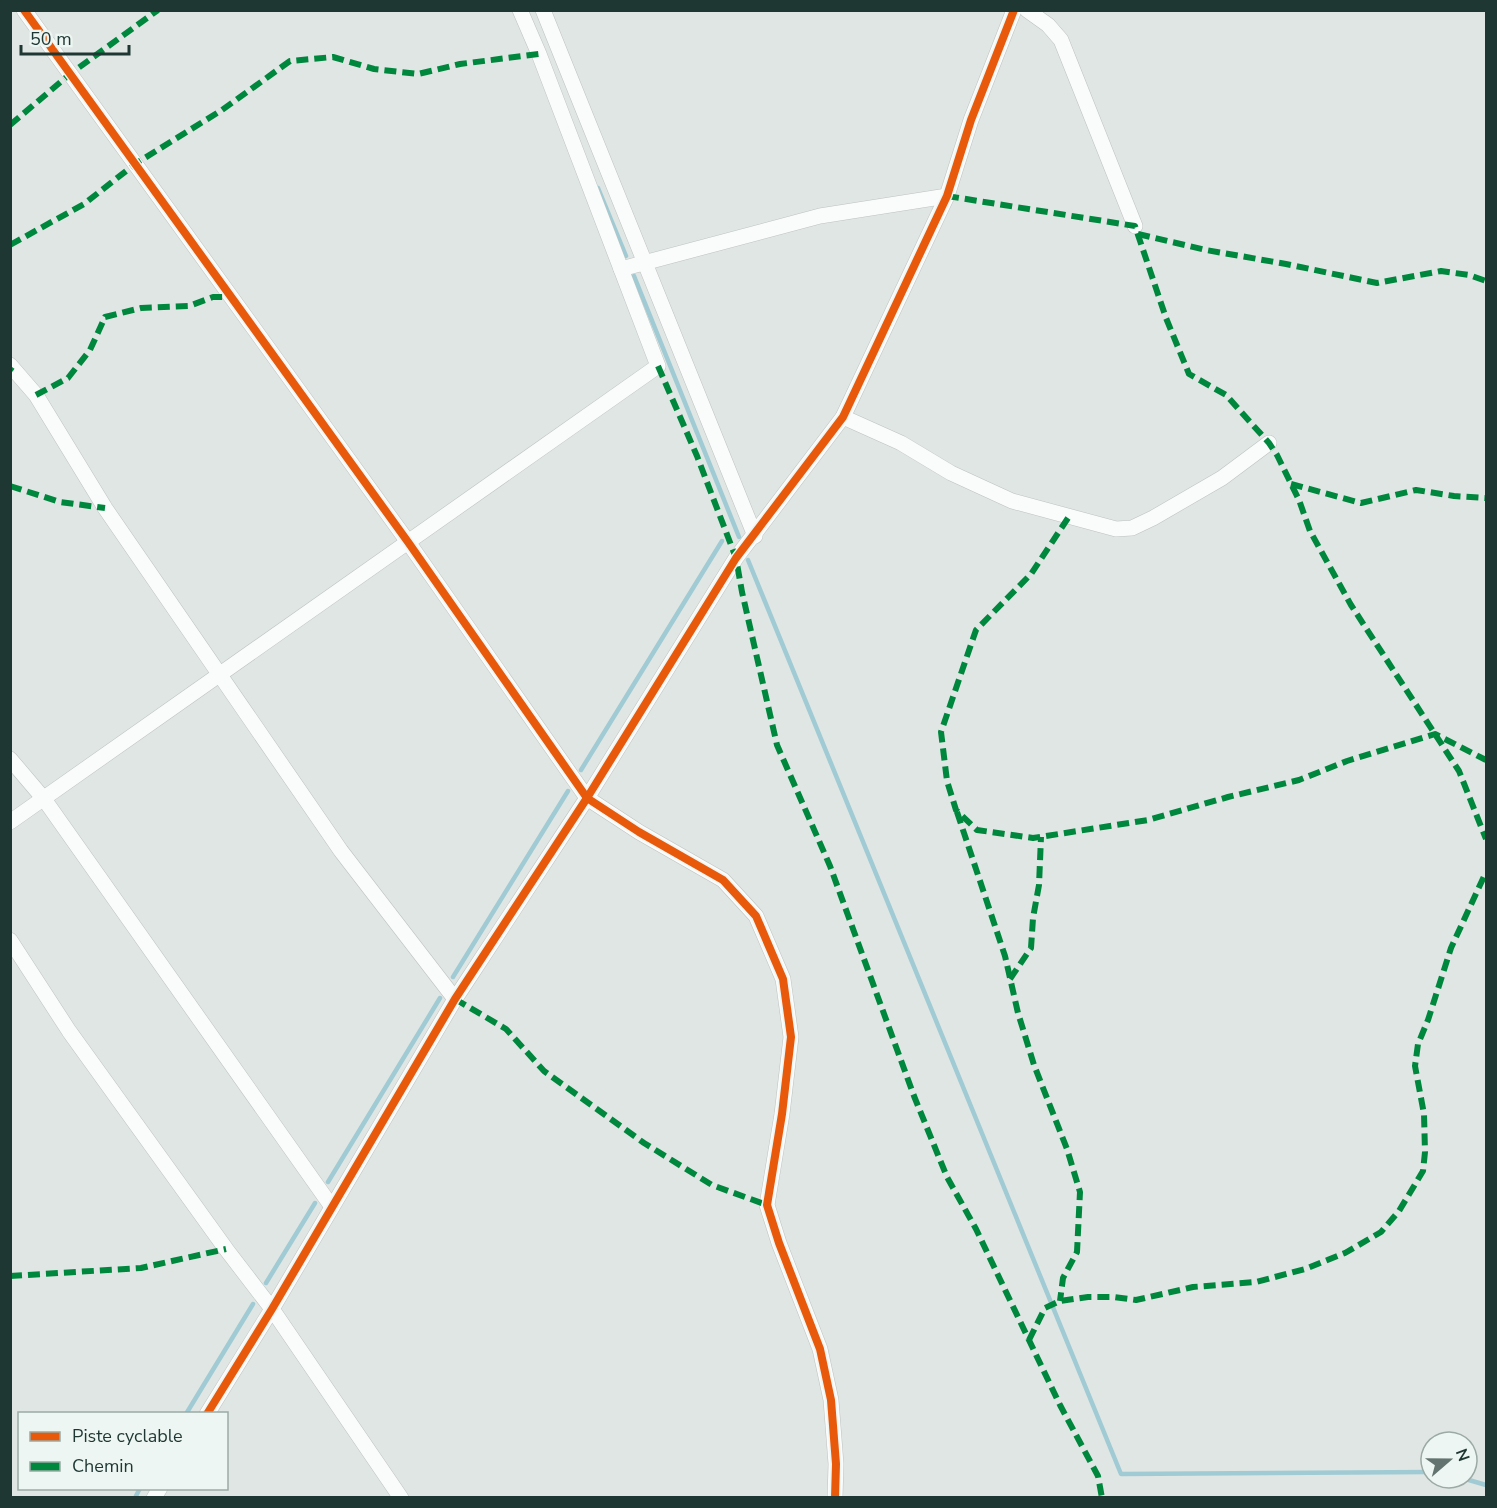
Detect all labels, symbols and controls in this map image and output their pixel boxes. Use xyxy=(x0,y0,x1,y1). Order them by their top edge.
scale bar xyxy=(21,18,129,56)
text: 50 m xyxy=(30,27,72,51)
legend xyxy=(18,1412,228,1490)
text: Piste cyclable xyxy=(72,1424,183,1448)
north arrow xyxy=(1419,1430,1479,1490)
text: N xyxy=(1450,1446,1475,1465)
text: Chemin xyxy=(72,1454,134,1478)

